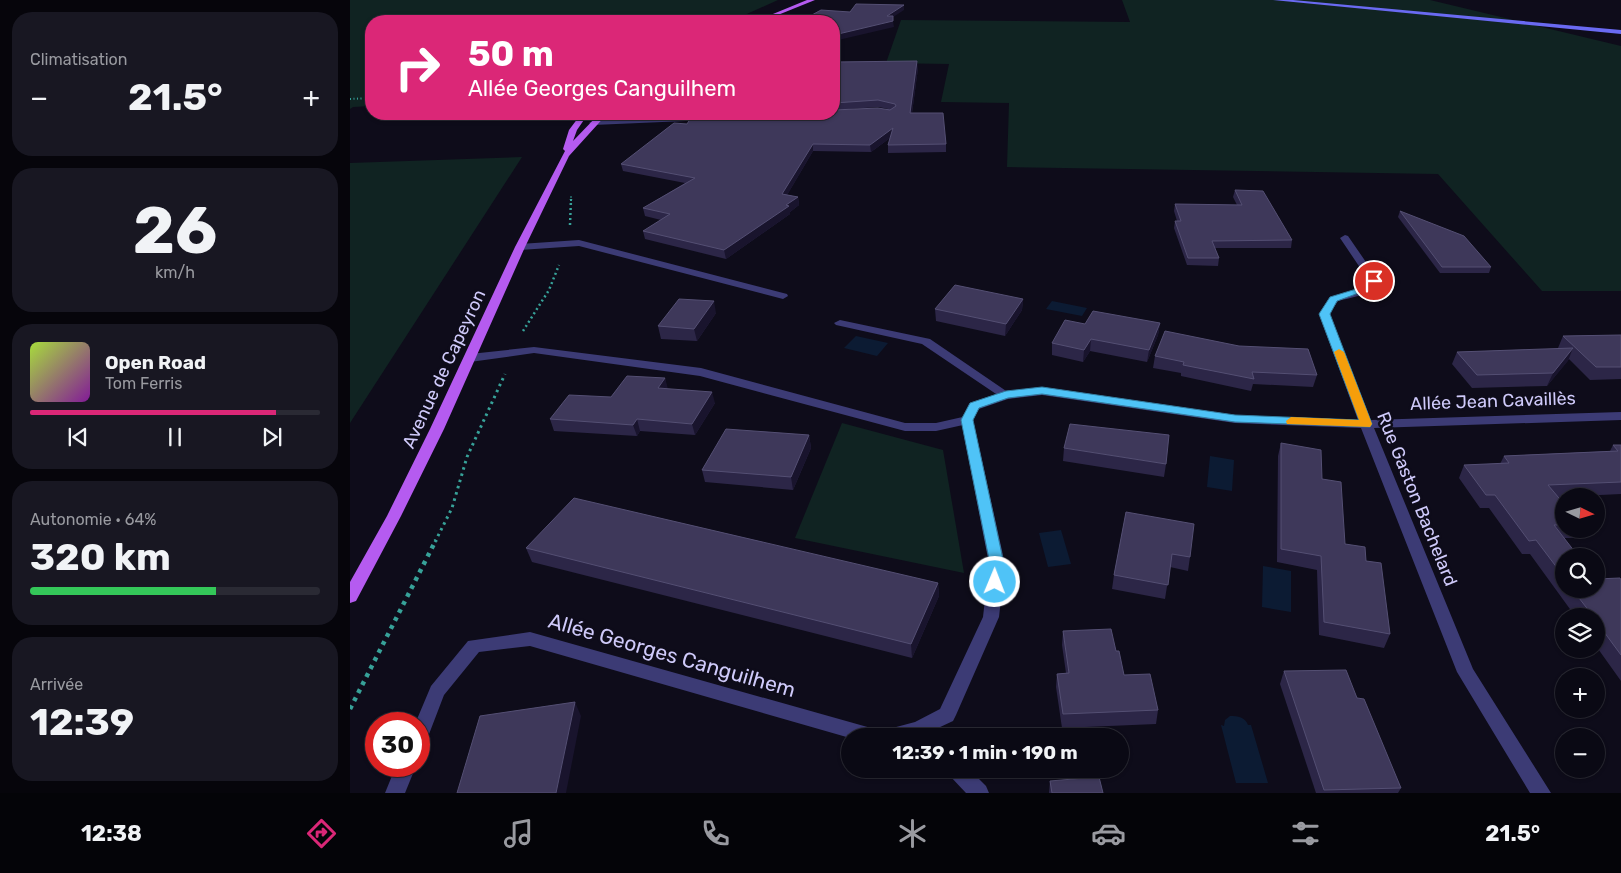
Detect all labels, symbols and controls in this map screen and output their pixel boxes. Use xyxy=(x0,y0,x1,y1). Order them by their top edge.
text: 50 m xyxy=(468,33,554,75)
icon: right xyxy=(385,35,450,100)
text: Climatisation xyxy=(30,50,127,69)
text: 21.5° xyxy=(128,74,223,120)
text: Allée Georges Canguilhem xyxy=(468,75,736,102)
text: − xyxy=(30,81,48,114)
text: + xyxy=(303,81,320,114)
text: 26 xyxy=(133,192,217,269)
pin xyxy=(1353,260,1395,302)
text: km/h xyxy=(155,263,195,282)
icon: arrive xyxy=(1360,267,1388,295)
street label: Avenue de Capeyron xyxy=(398,286,490,452)
text: Open Road xyxy=(105,351,206,374)
text: Tom Ferris xyxy=(105,374,182,393)
street label: Allée Jean Cavaillès xyxy=(1410,387,1576,415)
street label: Rue Gaston Bachelard xyxy=(1372,409,1462,589)
icon: previous xyxy=(64,423,92,451)
icon: pause xyxy=(161,423,189,451)
icon: next xyxy=(258,423,286,451)
north arrow xyxy=(1555,488,1605,538)
map controls xyxy=(1555,488,1605,778)
text: Autonomie · 64% xyxy=(30,510,157,529)
text: 320 km xyxy=(30,534,171,580)
button: search xyxy=(1555,548,1605,598)
position arrow xyxy=(968,555,1020,607)
street label: Allée Georges Canguilhem xyxy=(546,608,798,702)
button: layers xyxy=(1555,608,1605,658)
button: + xyxy=(1555,668,1605,718)
text: Arrivée xyxy=(30,675,83,694)
text: 12:39 xyxy=(30,699,134,745)
speed limit sign: 30 xyxy=(365,712,430,777)
button: − xyxy=(1555,728,1605,778)
text: 12:39 · 1 min · 190 m xyxy=(892,741,1078,764)
icon: directions xyxy=(304,816,339,851)
icon: music xyxy=(501,816,536,851)
icon: phone xyxy=(698,816,733,851)
icon: climate xyxy=(895,816,930,851)
icon: car xyxy=(1091,816,1126,851)
icon: filters xyxy=(1288,816,1323,851)
text: 12:38 xyxy=(81,820,142,847)
text: 21.5° xyxy=(1485,820,1540,847)

